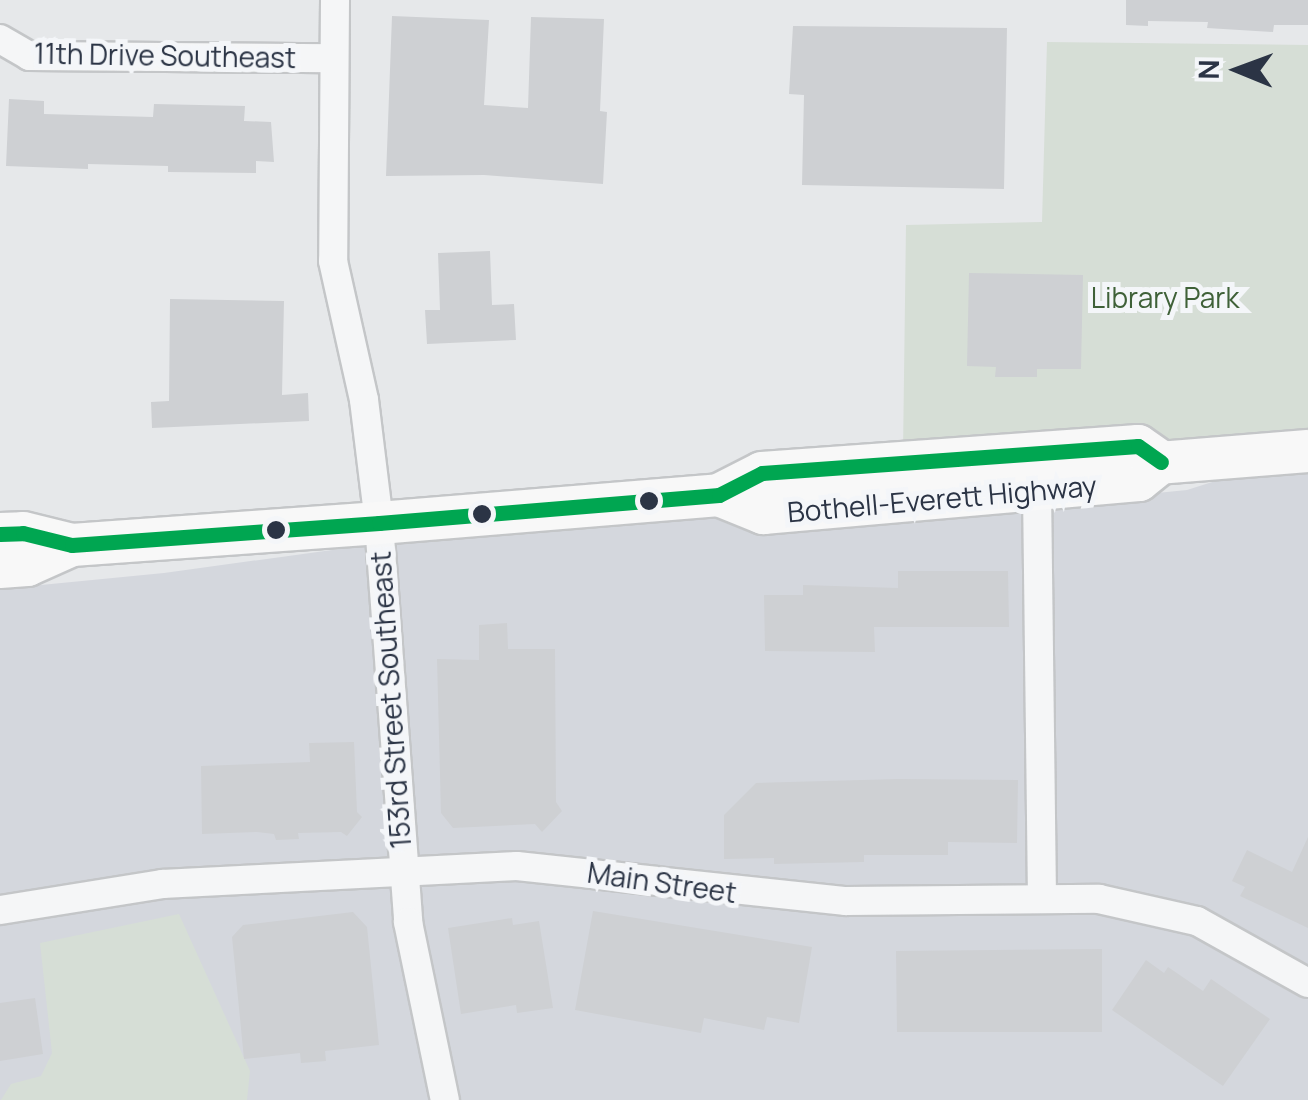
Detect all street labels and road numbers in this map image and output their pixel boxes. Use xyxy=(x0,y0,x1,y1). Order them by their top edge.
street label: 11th Drive Southeast xyxy=(34,36,296,74)
street label: Bothell-Everett Highway xyxy=(786,468,1098,528)
street label: 153rd Street Southeast xyxy=(363,550,417,850)
street label: Main Street xyxy=(585,855,739,909)

